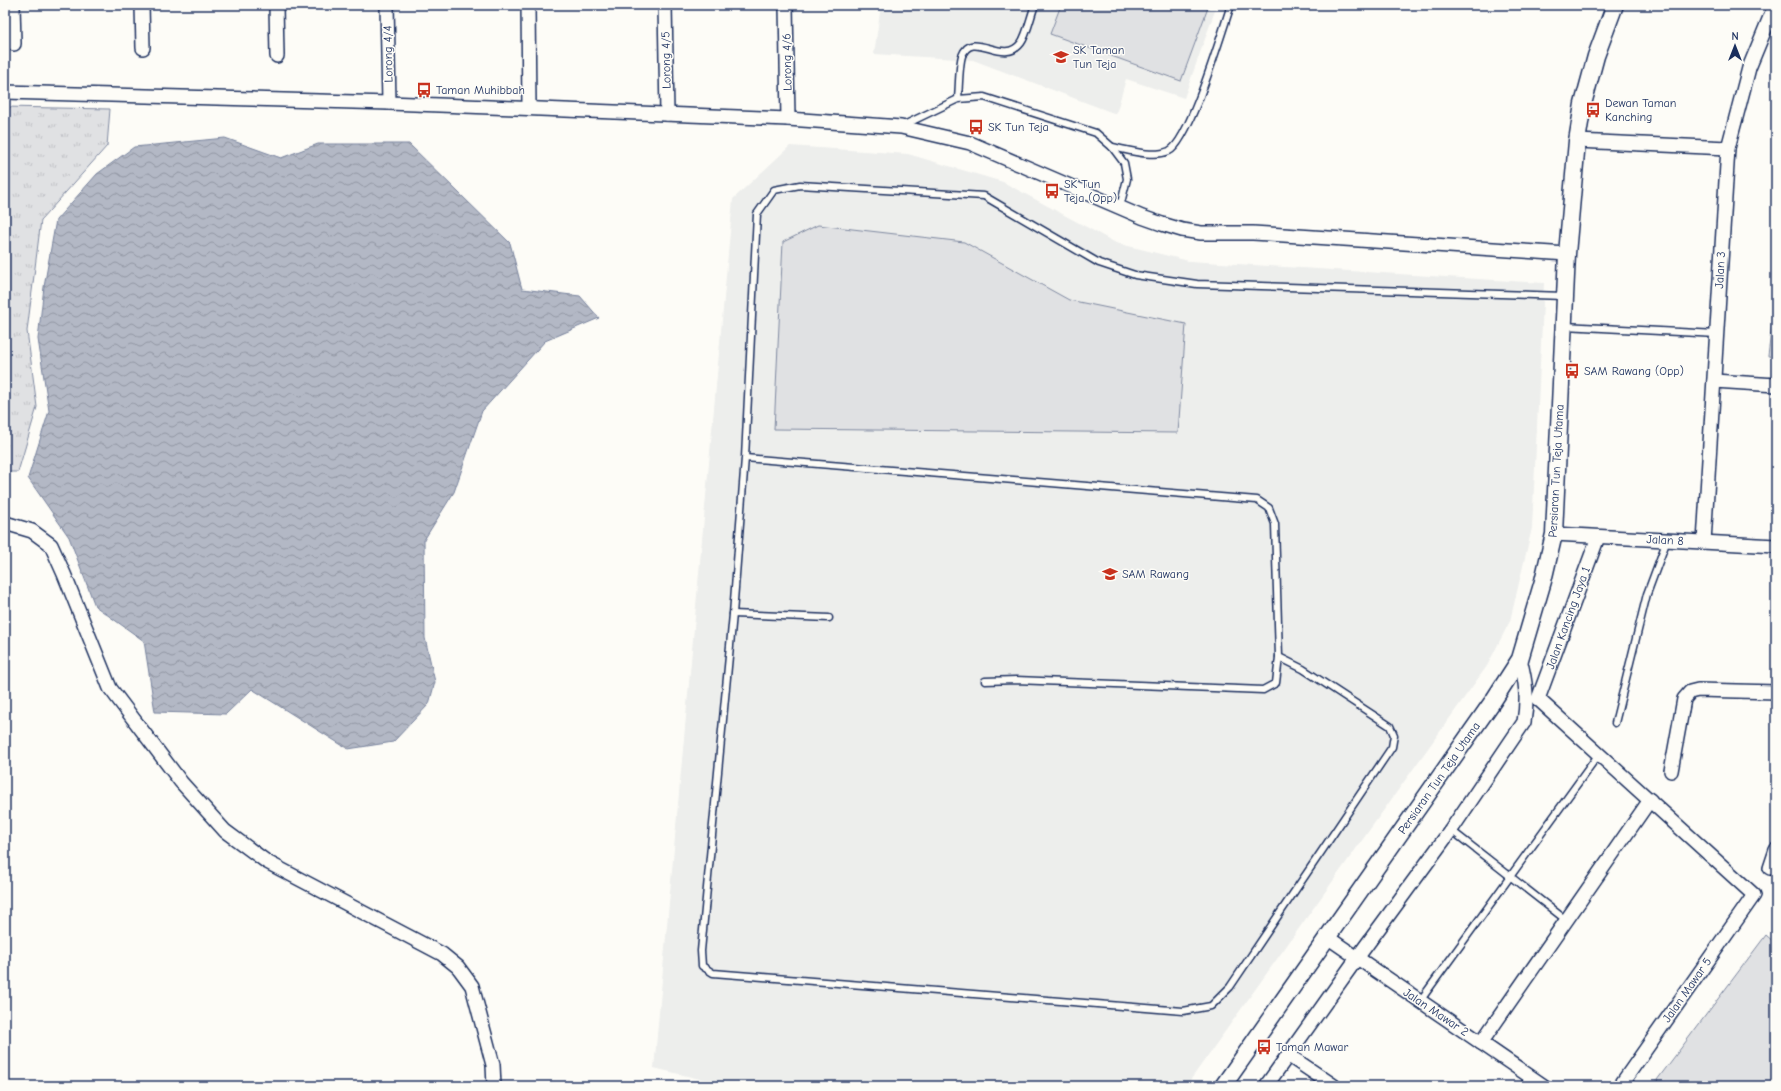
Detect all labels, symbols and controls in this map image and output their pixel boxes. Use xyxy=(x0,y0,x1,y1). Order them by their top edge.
street label: Lorong 4/4 xyxy=(381,25,395,83)
north arrow xyxy=(1715,26,1755,66)
text: N xyxy=(1731,30,1739,43)
street label: Lorong 4/5 xyxy=(658,31,674,89)
street label: Lorong 4/6 xyxy=(779,33,795,91)
place label: SK Taman Tun Teja xyxy=(1073,43,1124,71)
school or university icon: SK Taman Tun Teja xyxy=(1052,48,1070,66)
bus stop icon: Taman Muhibbah xyxy=(415,81,433,99)
place label: Taman Muhibbah xyxy=(436,83,525,97)
place label: Dewan Taman Kanching xyxy=(1605,96,1676,124)
bus stop icon: Dewan Taman Kanching xyxy=(1584,101,1602,119)
bus stop icon: SK Tun Teja xyxy=(967,118,985,136)
place label: SK Tun Teja xyxy=(988,120,1049,134)
place label: SK Tun Teja (Opp) xyxy=(1064,177,1117,205)
bus stop icon: SK Tun Teja (Opp) xyxy=(1043,182,1061,200)
street label: Jalan 3 xyxy=(1712,251,1728,289)
bus stop icon: SAM Rawang (Opp) xyxy=(1563,362,1581,380)
place label: SAM Rawang (Opp) xyxy=(1584,364,1684,378)
street label: Persiaran Tun Teja Utama xyxy=(1546,404,1566,538)
street label: Jalan 8 xyxy=(1646,532,1684,548)
school or university icon: SAM Rawang xyxy=(1101,565,1119,583)
street label: Jalan Kancing Jaya 1 xyxy=(1543,565,1593,671)
place label: SAM Rawang xyxy=(1122,567,1189,581)
street label: Persiaran Tun Teja Utama xyxy=(1395,719,1483,837)
street label: Jalan Mawar 5 xyxy=(1660,955,1714,1025)
street label: Jalan Mawar 2 xyxy=(1401,985,1471,1039)
bus stop icon: Taman Mawar xyxy=(1255,1038,1273,1056)
place label: Taman Mawar xyxy=(1276,1040,1349,1054)

